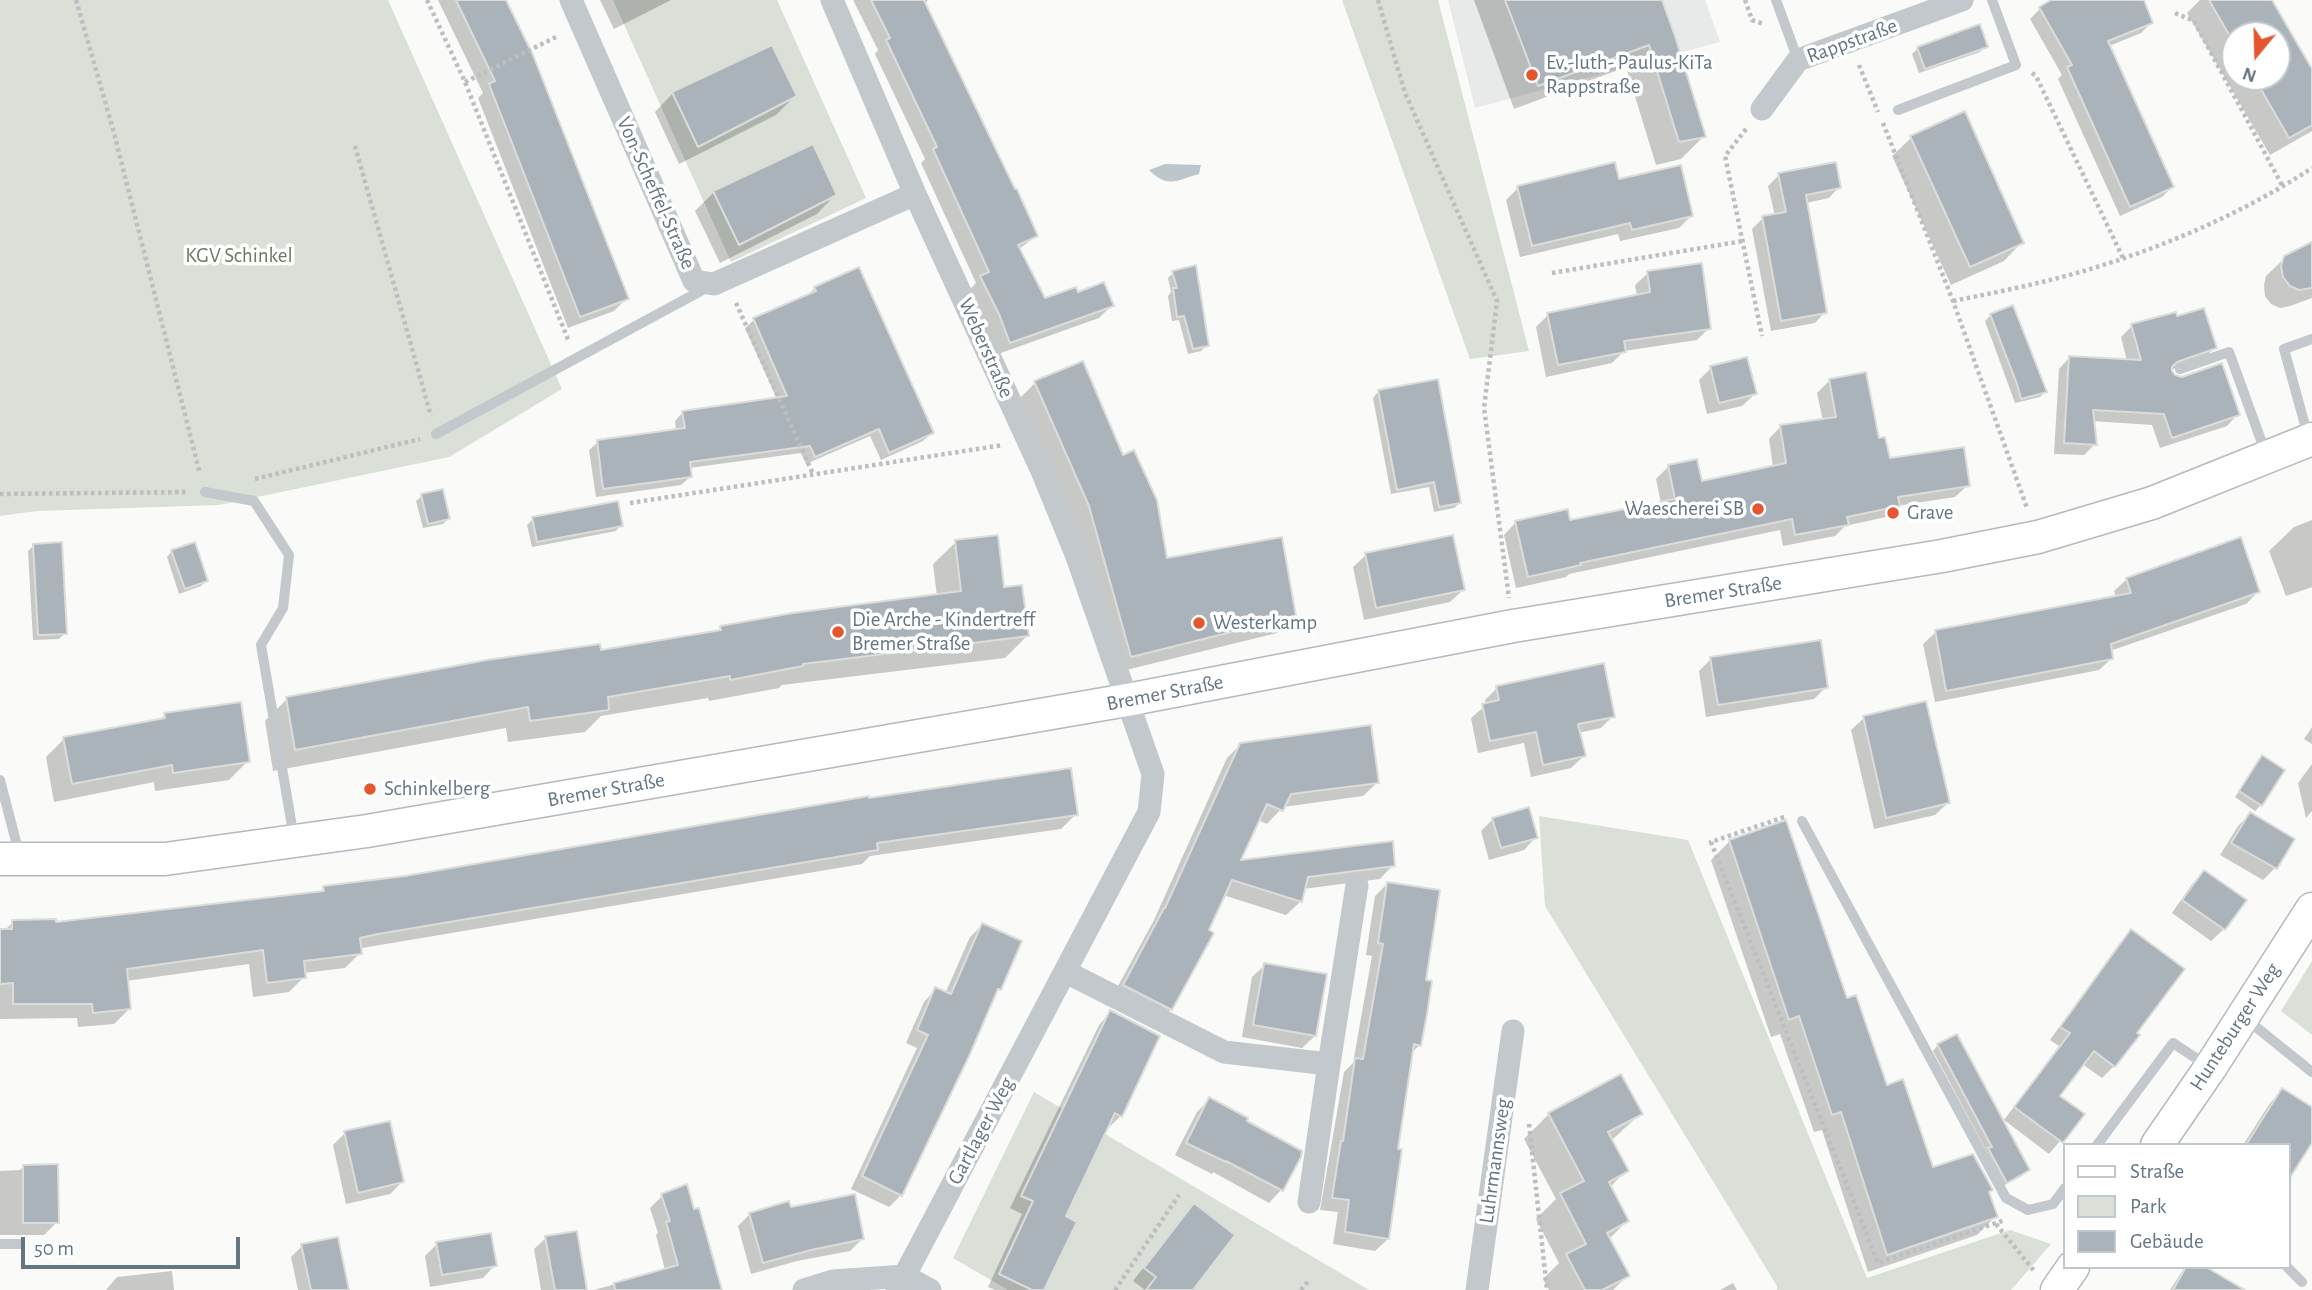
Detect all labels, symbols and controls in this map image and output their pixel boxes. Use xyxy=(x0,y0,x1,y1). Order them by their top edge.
street label: Rappstraße xyxy=(1803,13,1901,69)
north arrow xyxy=(2221,21,2291,91)
place label: Ev.-luth- Paulus-KiTa Rappstraße xyxy=(1546,50,1713,100)
text: N xyxy=(2240,63,2259,86)
marker: Ev.-luth- Paulus-KiTa Rappstraße xyxy=(1524,67,1540,83)
street label: Von-Scheffel-Straße xyxy=(611,113,701,273)
park label: KGV Schinkel xyxy=(185,243,293,269)
street label: Weberstraße xyxy=(953,294,1019,402)
place label: Waescherei SB xyxy=(1624,496,1744,522)
place label: Grave xyxy=(1907,500,1953,526)
marker: Waescherei SB xyxy=(1750,501,1766,517)
marker: Grave xyxy=(1885,505,1901,521)
street label: Bremer Straße xyxy=(1663,570,1783,614)
place label: Die Arche - Kindertreff Bremer Straße xyxy=(852,607,1035,657)
place label: Westerkamp xyxy=(1213,610,1317,636)
marker: Westerkamp xyxy=(1191,615,1207,631)
marker: Die Arche - Kindertreff Bremer Straße xyxy=(830,624,846,640)
street label: Bremer Straße xyxy=(1104,669,1226,717)
street label: Bremer Straße xyxy=(545,767,667,813)
place label: Schinkelberg xyxy=(384,776,490,802)
marker: Schinkelberg xyxy=(362,781,378,797)
street label: Hunteburger Weg xyxy=(2184,958,2286,1096)
street label: Gartlager Weg xyxy=(942,1073,1020,1189)
street label: Luhrmannsweg xyxy=(1474,1097,1516,1225)
legend xyxy=(2064,1143,2291,1269)
text: Straße xyxy=(2130,1161,2184,1182)
text: Park xyxy=(2130,1196,2166,1217)
scale bar xyxy=(24,1224,243,1268)
text: Gebäude xyxy=(2130,1231,2204,1252)
text: 50 m xyxy=(34,1238,74,1259)

